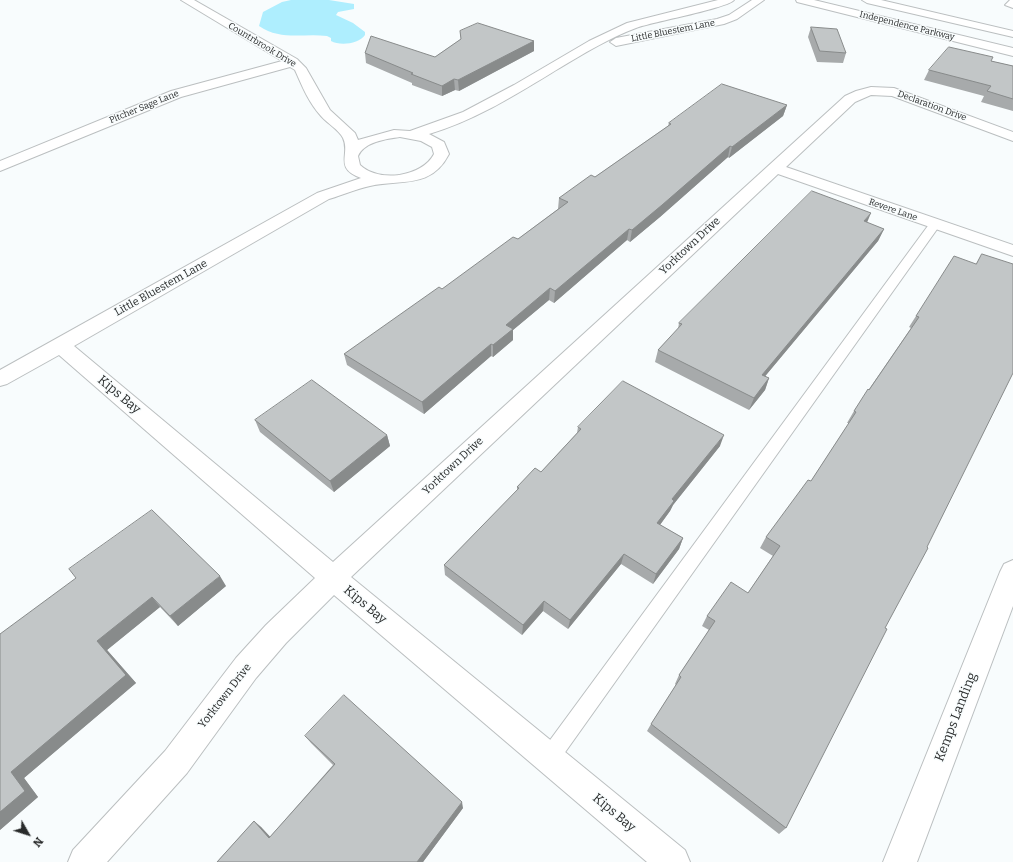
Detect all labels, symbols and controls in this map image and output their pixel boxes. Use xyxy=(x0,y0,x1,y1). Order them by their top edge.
street label: Independence Parkway xyxy=(858,9,956,43)
street label: Little Bluestem Lane xyxy=(630,18,716,44)
street label: Countrbrook Drive xyxy=(226,20,298,70)
street label: Pitcher Sage Lane xyxy=(108,88,180,126)
street label: Declaration Drive xyxy=(896,89,968,123)
street label: Revere Lane xyxy=(867,197,919,223)
street label: Yorktown Drive xyxy=(657,215,723,277)
street label: Little Bluestem Lane xyxy=(112,257,210,319)
street label: Kips Bay xyxy=(94,373,144,417)
street label: Yorktown Drive xyxy=(420,435,486,497)
street label: Kips Bay xyxy=(340,583,390,627)
street label: Yorktown Drive xyxy=(196,661,254,731)
street label: Kemps Landing xyxy=(932,670,980,764)
street label: Kips Bay xyxy=(589,791,639,835)
north arrow xyxy=(8,814,48,854)
text: N xyxy=(30,834,45,849)

